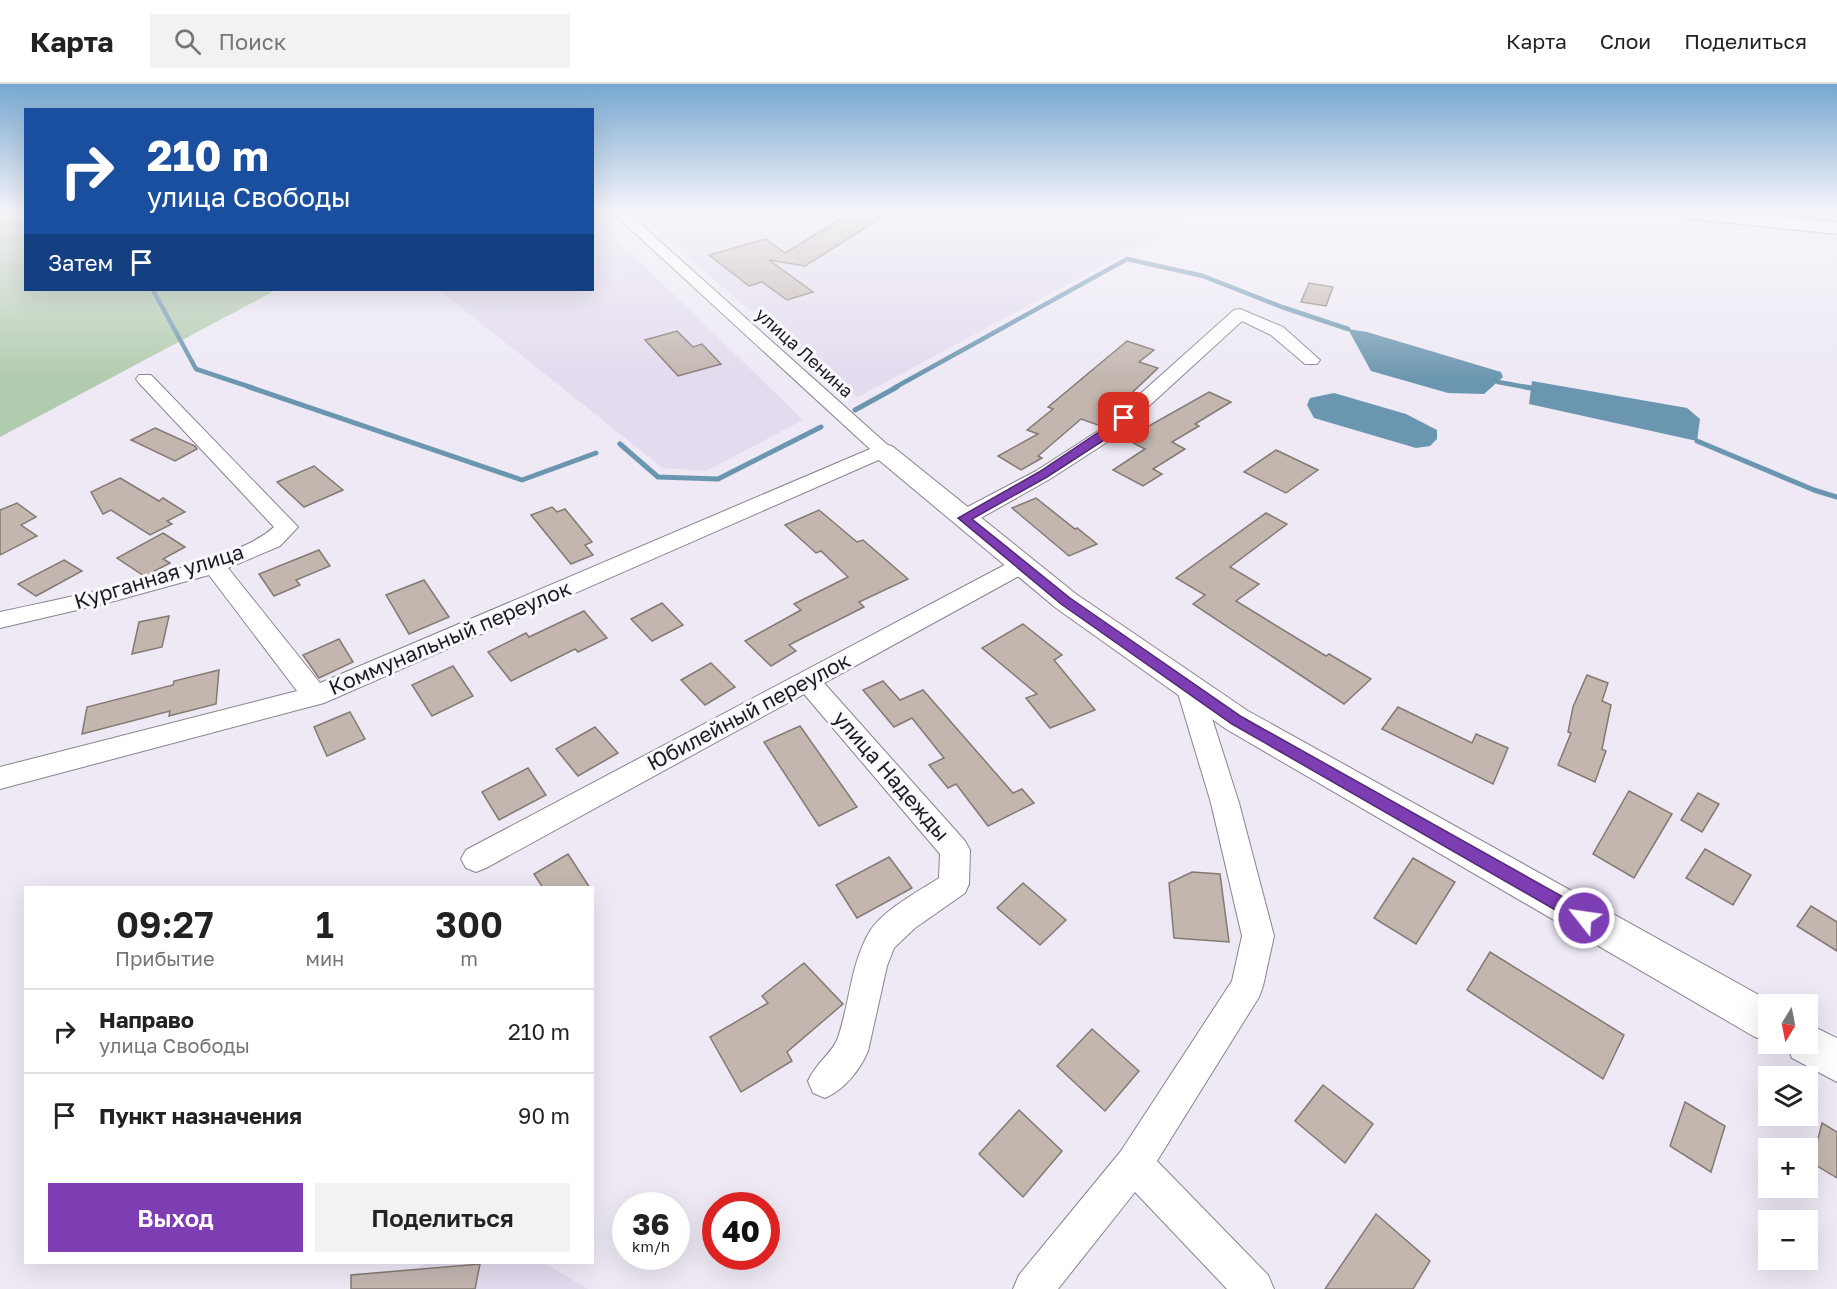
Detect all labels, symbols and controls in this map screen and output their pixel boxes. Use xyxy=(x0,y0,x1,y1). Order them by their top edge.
search box xyxy=(150,14,570,68)
text: Карта xyxy=(30,25,114,58)
icon: search xyxy=(171,25,204,58)
text: Поиск xyxy=(219,28,286,55)
text: Карта xyxy=(1506,28,1567,54)
text: Слои xyxy=(1600,28,1651,54)
text: Поделиться xyxy=(1684,28,1807,54)
text: 210 m xyxy=(147,130,269,180)
icon: right xyxy=(48,132,126,210)
text: улица Свободы xyxy=(147,181,351,213)
icon: arrive xyxy=(125,246,158,279)
text: Затем xyxy=(48,249,113,276)
street label: улица Ленина xyxy=(751,303,858,402)
pin xyxy=(1098,392,1149,443)
icon: arrive xyxy=(1107,401,1140,434)
street label: Курганная улица xyxy=(71,538,247,614)
street label: Коммунальный переулок xyxy=(324,574,575,700)
street label: Юбилейный переулок xyxy=(642,646,855,776)
street label: улица Надежды xyxy=(828,705,955,846)
position arrow xyxy=(1552,886,1616,950)
text: 09:27 xyxy=(116,903,214,946)
text: 1 xyxy=(316,903,334,946)
text: 300 xyxy=(435,903,503,946)
text: Прибытие xyxy=(115,946,215,970)
text: мин xyxy=(306,946,344,970)
text: m xyxy=(460,946,478,970)
north arrow xyxy=(1758,994,1818,1054)
map controls xyxy=(1758,994,1818,1270)
text: Направо xyxy=(99,1006,194,1033)
icon: right xyxy=(48,1015,81,1048)
text: 210 m xyxy=(508,1018,570,1045)
text: улица Свободы xyxy=(99,1033,250,1057)
button: layers xyxy=(1758,1066,1818,1126)
icon: arrive xyxy=(48,1099,81,1132)
text: Пункт назначения xyxy=(99,1102,302,1129)
text: 90 m xyxy=(518,1102,570,1129)
button: + xyxy=(1758,1138,1818,1198)
button: Выход xyxy=(48,1183,303,1252)
button: Поделиться xyxy=(315,1183,570,1252)
speed limit sign: 40 xyxy=(702,1192,780,1270)
text: 36 xyxy=(632,1206,670,1242)
button: − xyxy=(1758,1210,1818,1270)
text: km/h xyxy=(632,1237,670,1255)

